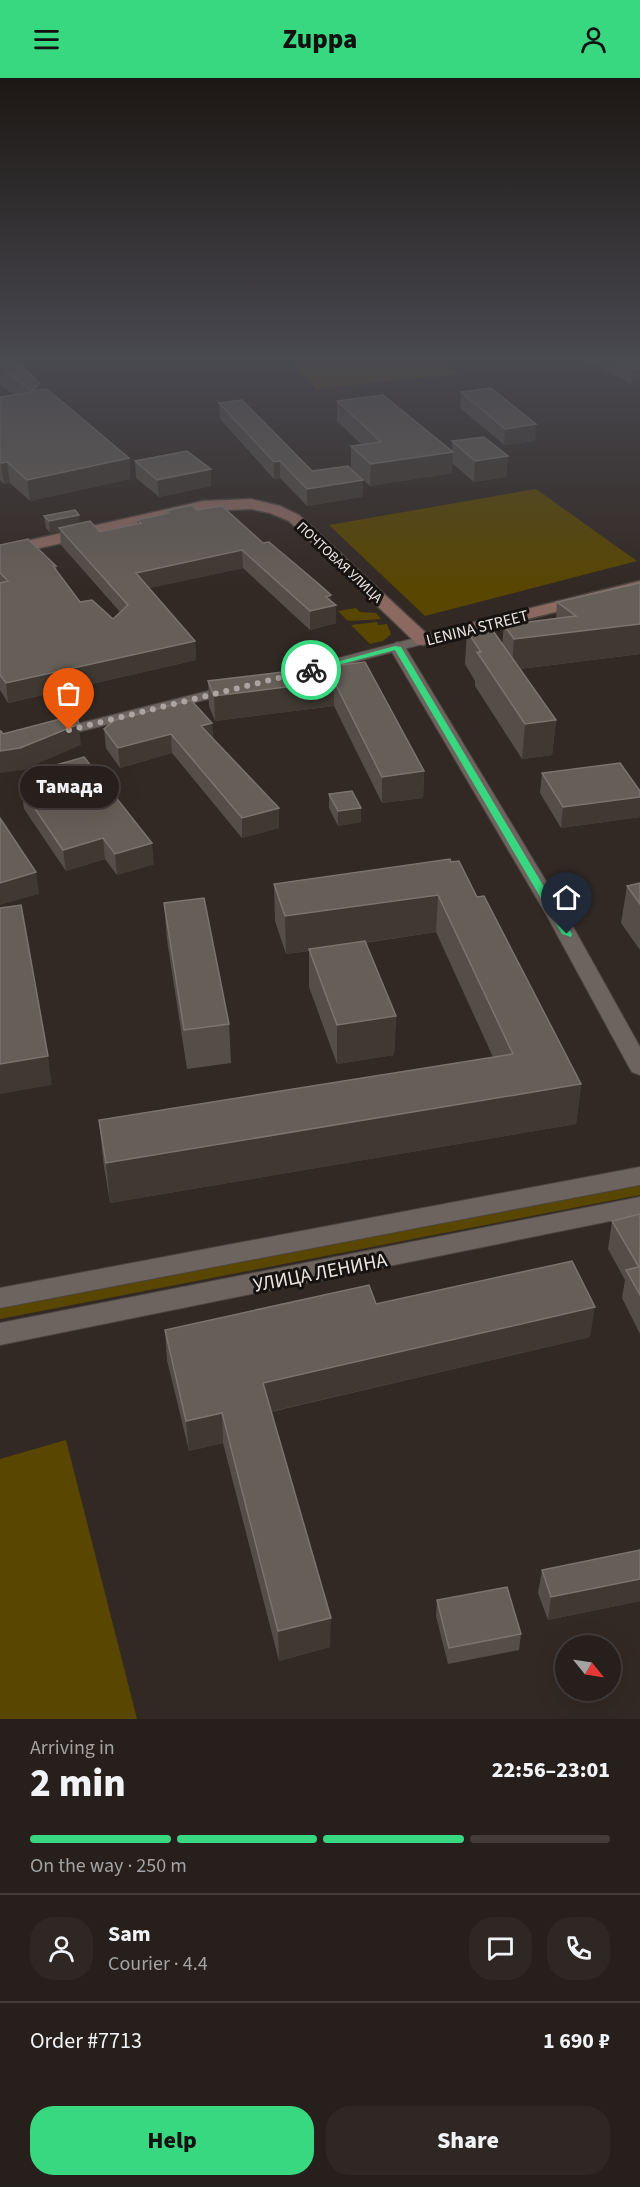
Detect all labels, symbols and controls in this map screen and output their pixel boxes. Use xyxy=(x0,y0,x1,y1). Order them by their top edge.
text: Zuppa xyxy=(283,20,357,59)
icon: menu xyxy=(30,23,63,56)
icon: person xyxy=(577,23,610,56)
street label: ПОЧТОВАЯ УЛИЦА xyxy=(292,518,387,608)
street label: LENINA STREET xyxy=(424,605,531,651)
courier xyxy=(281,640,341,700)
icon: bike xyxy=(295,654,328,687)
pin xyxy=(43,668,94,730)
icon: bag xyxy=(52,677,85,710)
callout: Тамада xyxy=(20,766,118,808)
text: Тамада xyxy=(36,773,103,801)
pin xyxy=(541,872,592,934)
icon: home xyxy=(550,881,583,914)
street label: УЛИЦА ЛЕНИНА xyxy=(251,1246,390,1300)
north arrow xyxy=(555,1635,621,1701)
map controls xyxy=(555,1635,621,1701)
text: Arriving in xyxy=(30,1734,115,1762)
text: 22:56–23:01 xyxy=(492,1754,610,1786)
text: 2 min xyxy=(30,1756,126,1812)
text: On the way · 250 m xyxy=(30,1852,187,1880)
button: person xyxy=(30,1917,93,1980)
button: chat xyxy=(469,1917,532,1980)
button: phone xyxy=(547,1917,610,1980)
text: Sam xyxy=(108,1918,151,1950)
text: Courier · 4.4 xyxy=(108,1950,208,1978)
text: Order #7713 xyxy=(30,2025,142,2057)
text: 1 690 ₽ xyxy=(543,2025,610,2057)
button: Help xyxy=(30,2106,314,2175)
button: Share xyxy=(326,2106,610,2175)

